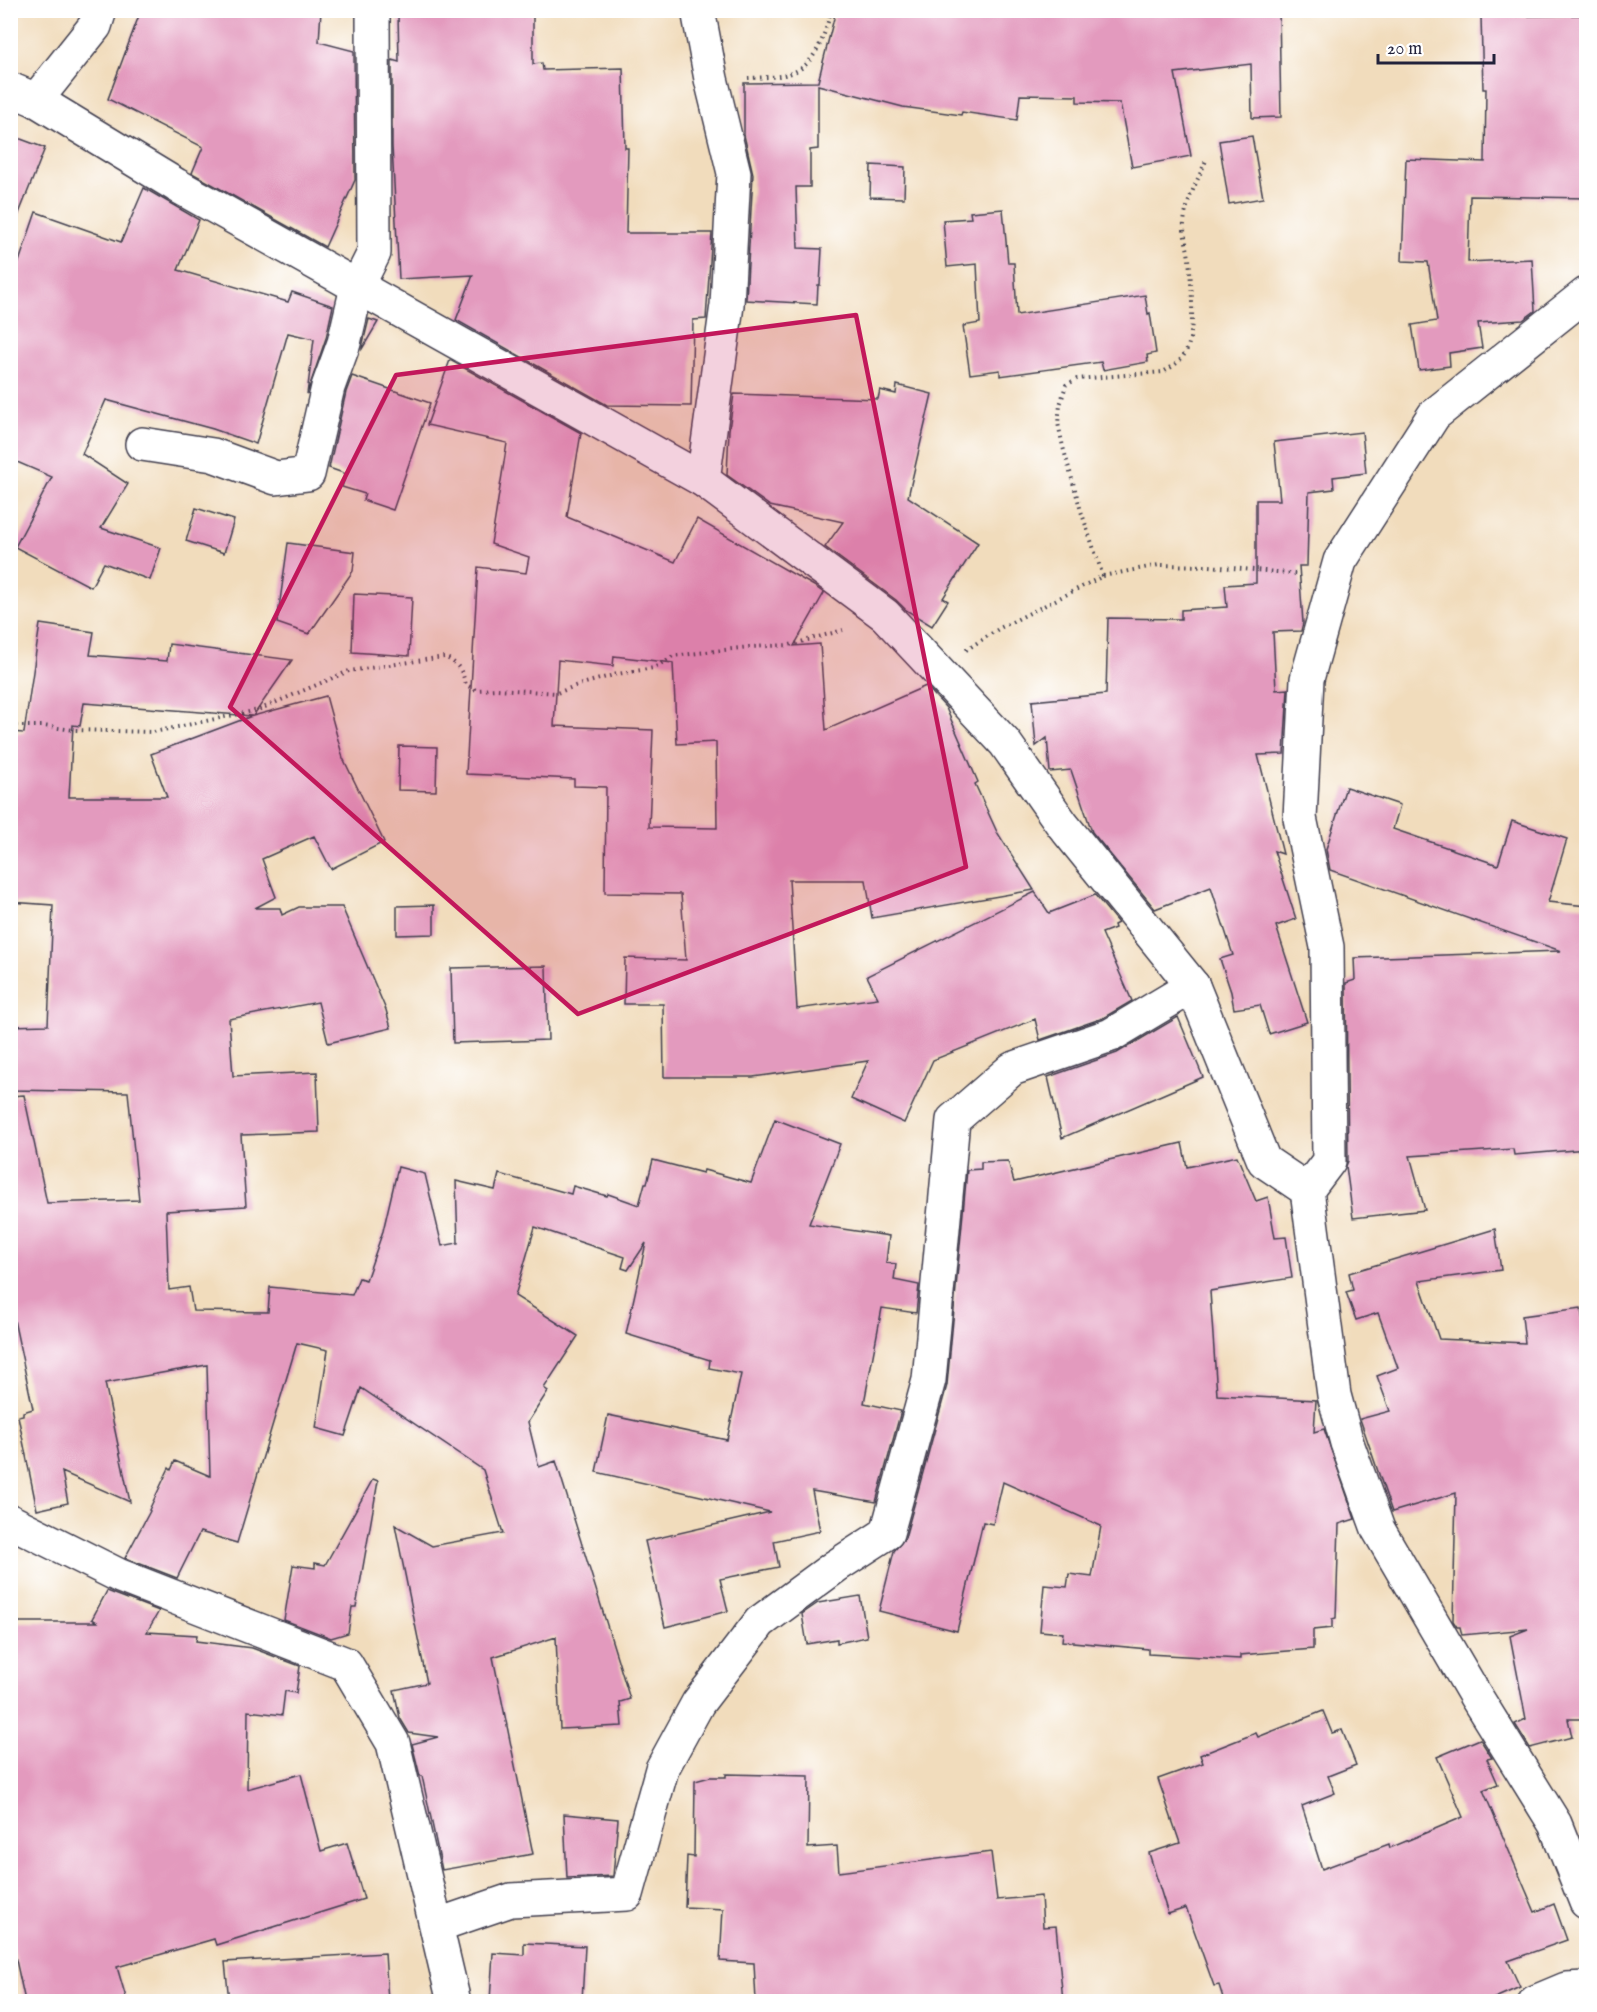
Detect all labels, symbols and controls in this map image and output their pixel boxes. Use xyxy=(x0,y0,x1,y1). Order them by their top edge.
scale bar xyxy=(1378,27,1494,65)
text: 20 m xyxy=(1387,38,1422,61)

